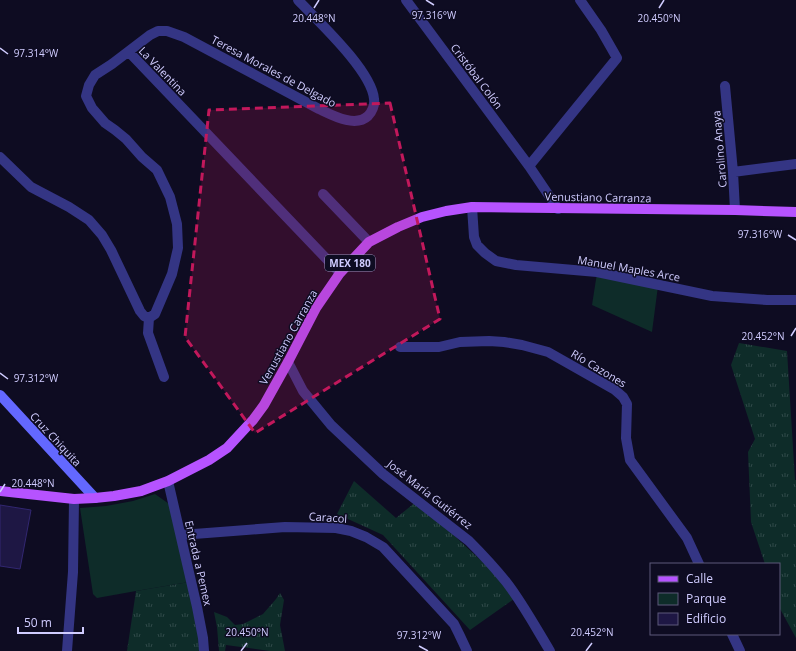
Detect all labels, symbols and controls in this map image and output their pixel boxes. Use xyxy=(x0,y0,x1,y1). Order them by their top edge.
text: 97.316°W xyxy=(412,8,457,22)
text: 20.448°N xyxy=(292,11,336,25)
text: 20.450°N xyxy=(637,11,681,25)
street label: Teresa Morales de Delgado xyxy=(209,32,339,111)
street label: Cristóbal Colón xyxy=(447,40,507,112)
street label: La Valentina xyxy=(136,43,190,99)
text: 97.314°W xyxy=(14,46,59,60)
street label: Carolino Anaya xyxy=(708,110,730,188)
street label: Venustiano Carranza xyxy=(545,189,651,205)
text: 97.316°W xyxy=(738,227,783,241)
street label: Manuel Maples Arce xyxy=(576,252,682,284)
road number: MEX 180 xyxy=(325,255,375,271)
street label: Venustiano Carranza xyxy=(256,287,320,387)
text: 20.452°N xyxy=(741,329,785,343)
street label: Río Cazones xyxy=(569,346,629,390)
text: 97.312°W xyxy=(14,371,59,385)
street label: Cruz Chiquita xyxy=(27,409,85,469)
street label: José María Gutiérrez xyxy=(384,455,476,532)
text: 20.448°N xyxy=(11,476,55,490)
street label: Caracol xyxy=(308,508,348,526)
street label: Entrada a Pemex xyxy=(182,519,216,607)
legend xyxy=(650,563,780,635)
text: Calle xyxy=(686,570,713,587)
text: Parque xyxy=(686,590,726,607)
scale bar xyxy=(18,609,83,635)
text: Edificio xyxy=(686,610,726,627)
text: 50 m xyxy=(24,614,52,631)
text: 20.450°N xyxy=(225,625,269,639)
text: 20.452°N xyxy=(570,625,614,639)
text: 97.312°W xyxy=(397,628,442,642)

